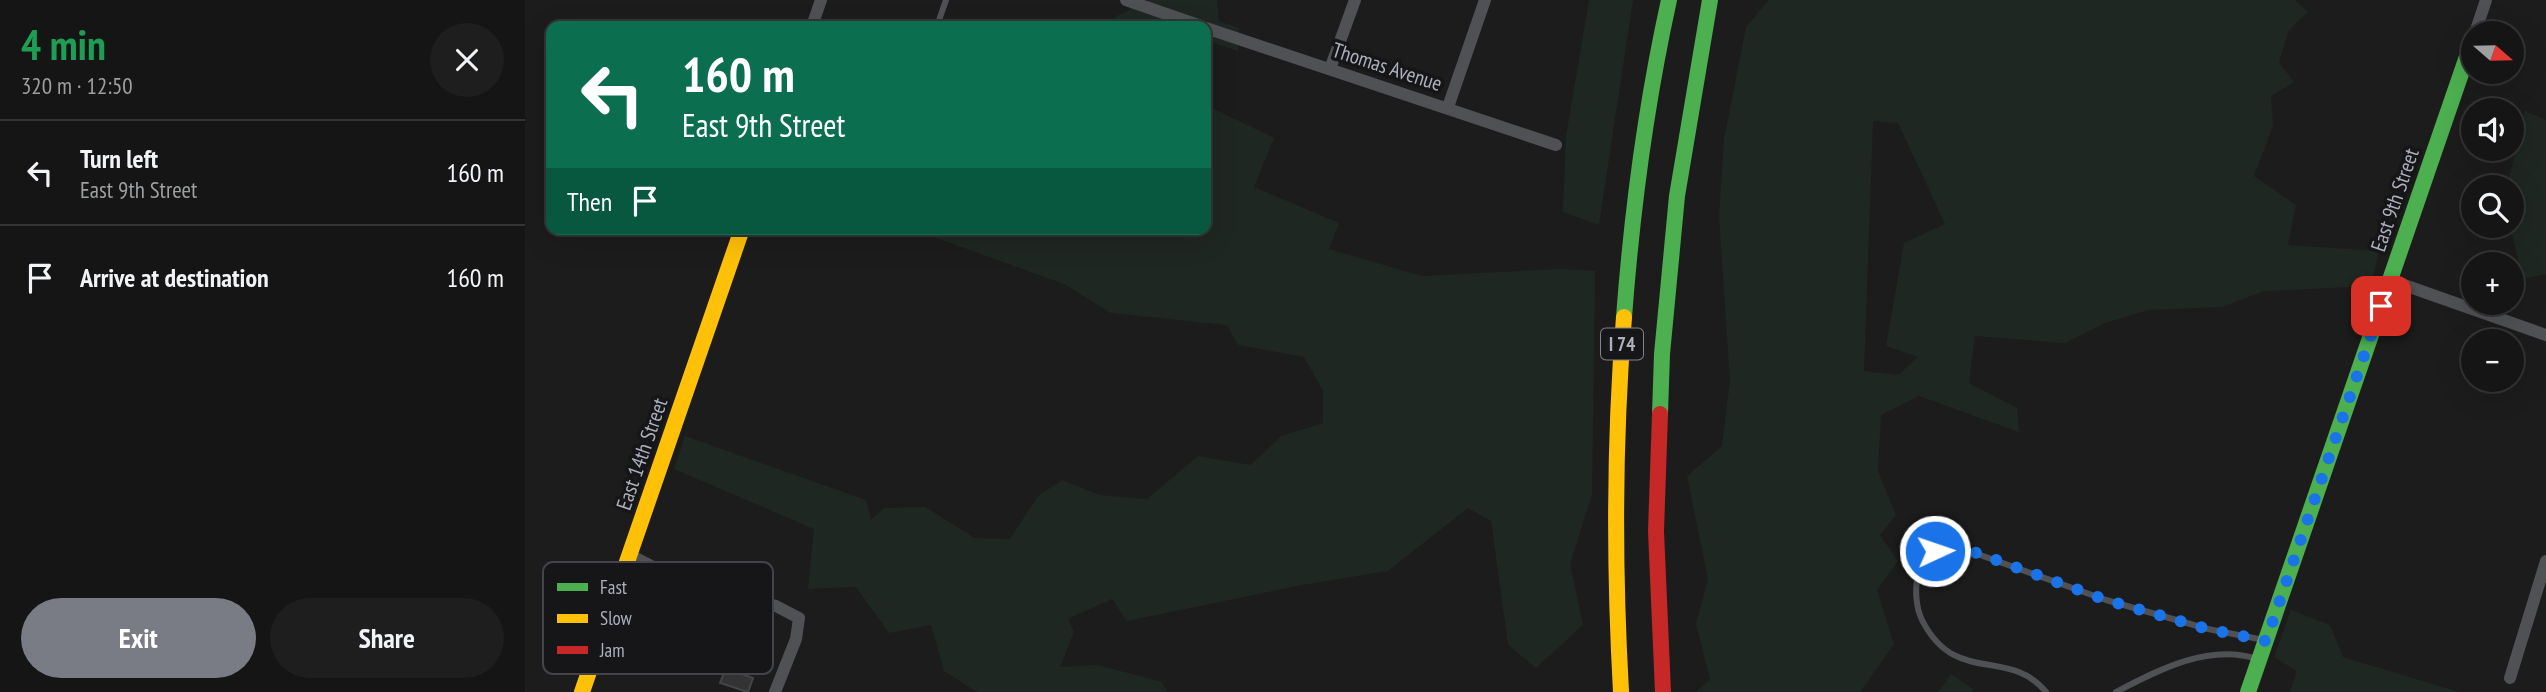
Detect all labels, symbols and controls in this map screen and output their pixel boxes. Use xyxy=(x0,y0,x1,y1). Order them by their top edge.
text: 4 min xyxy=(21,17,106,72)
north arrow xyxy=(2461,21,2523,84)
map controls xyxy=(2461,21,2524,392)
button: close xyxy=(430,23,504,97)
street label: Thomas Avenue xyxy=(1329,36,1445,97)
text: 160 m xyxy=(682,42,795,106)
icon: left xyxy=(567,49,658,140)
text: 320 m · 12:50 xyxy=(21,71,133,100)
button: sound xyxy=(2461,98,2524,161)
text: East 9th Street xyxy=(682,104,845,146)
text: Turn left xyxy=(80,142,158,175)
street label: East 9th Street xyxy=(2364,145,2425,255)
icon: left xyxy=(21,154,59,192)
text: 160 m xyxy=(446,156,504,189)
text: East 9th Street xyxy=(80,175,197,204)
button: search xyxy=(2461,175,2524,238)
icon: arrive xyxy=(626,182,664,220)
text: Then xyxy=(567,185,612,218)
button: + xyxy=(2461,252,2524,315)
icon: arrive xyxy=(21,259,59,297)
text: Arrive at destination xyxy=(80,261,269,294)
text: 160 m xyxy=(446,261,504,294)
pin xyxy=(2351,276,2411,336)
icon: arrive xyxy=(2362,287,2400,325)
road number: I 74 xyxy=(1601,328,1643,360)
button: − xyxy=(2461,329,2524,392)
street label: East 14th Street xyxy=(610,394,673,513)
position arrow xyxy=(1898,514,1972,588)
legend xyxy=(543,562,773,674)
text: Fast xyxy=(600,575,628,599)
button: Exit xyxy=(21,598,256,678)
button: Share xyxy=(270,598,504,678)
text: Slow xyxy=(600,606,633,630)
text: Jam xyxy=(599,638,625,662)

